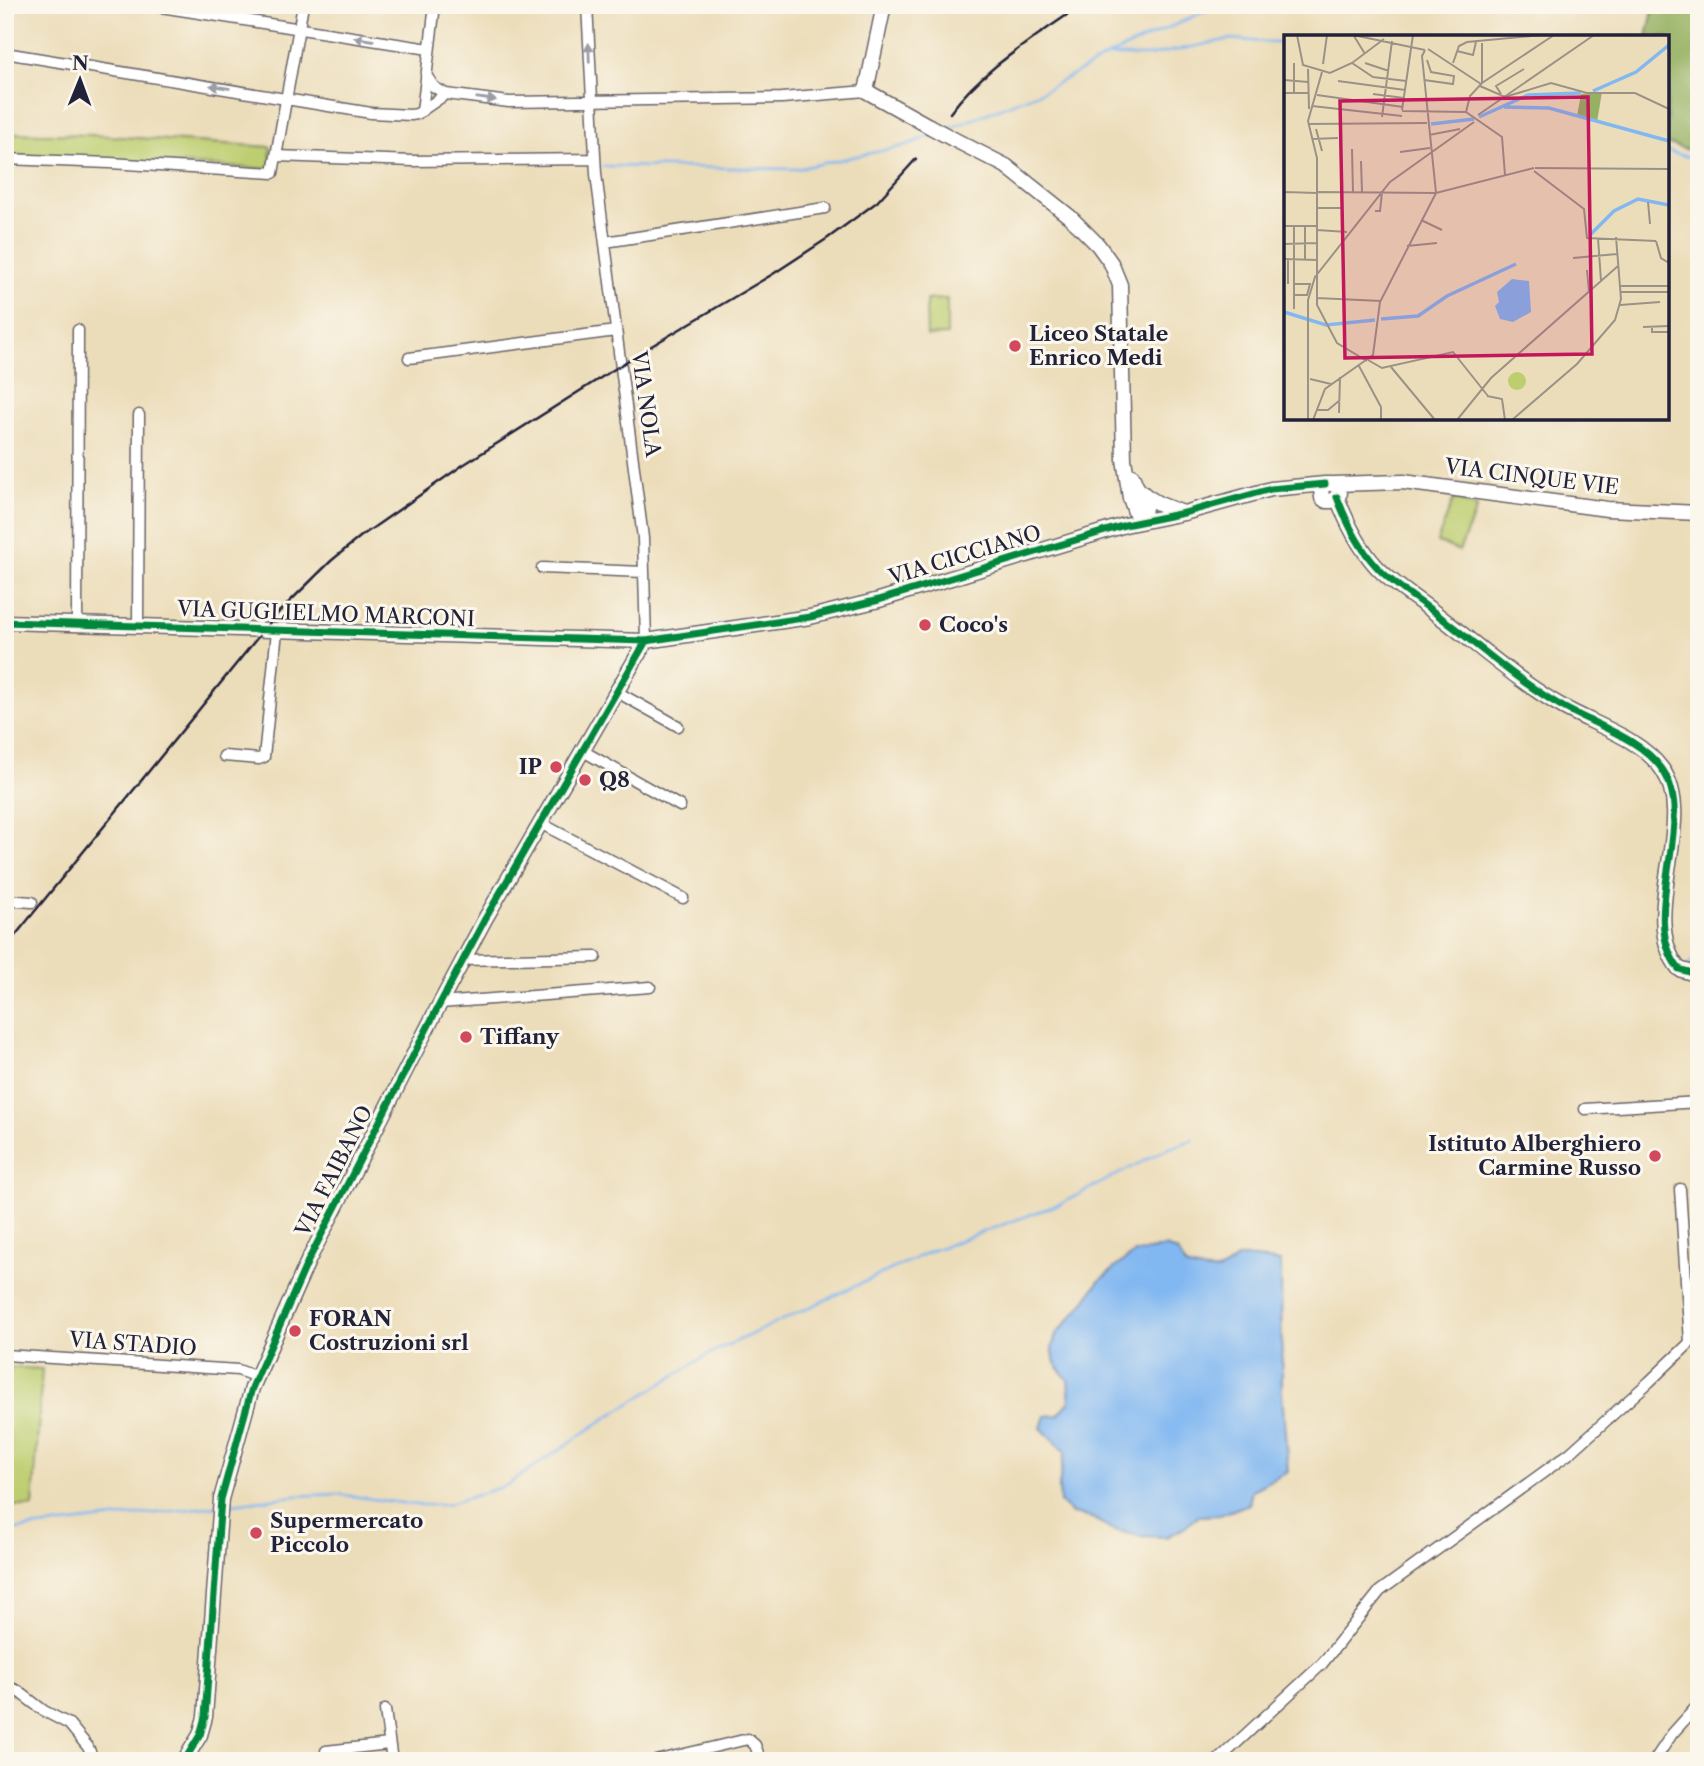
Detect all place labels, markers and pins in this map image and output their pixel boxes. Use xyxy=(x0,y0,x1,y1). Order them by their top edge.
place label: Liceo Statale Enrico Medi xyxy=(1029,321,1168,370)
marker: Liceo Statale Enrico Medi xyxy=(1007,338,1023,354)
place label: Coco's xyxy=(939,612,1008,637)
marker: Coco's xyxy=(917,617,933,633)
place label: IP xyxy=(519,754,542,779)
marker: IP xyxy=(548,759,564,775)
place label: Q8 xyxy=(599,767,630,792)
marker: Q8 xyxy=(577,772,593,788)
place label: Tiffany xyxy=(480,1024,560,1049)
marker: Tiffany xyxy=(458,1029,474,1045)
place label: Istituto Alberghiero Carmine Russo xyxy=(1428,1131,1641,1180)
marker: Istituto Alberghiero Carmine Russo xyxy=(1647,1148,1663,1164)
place label: FORAN Costruzioni srl xyxy=(309,1306,469,1355)
marker: FORAN Costruzioni srl xyxy=(287,1323,303,1339)
place label: Supermercato Piccolo xyxy=(270,1508,423,1557)
marker: Supermercato Piccolo xyxy=(248,1525,264,1541)

